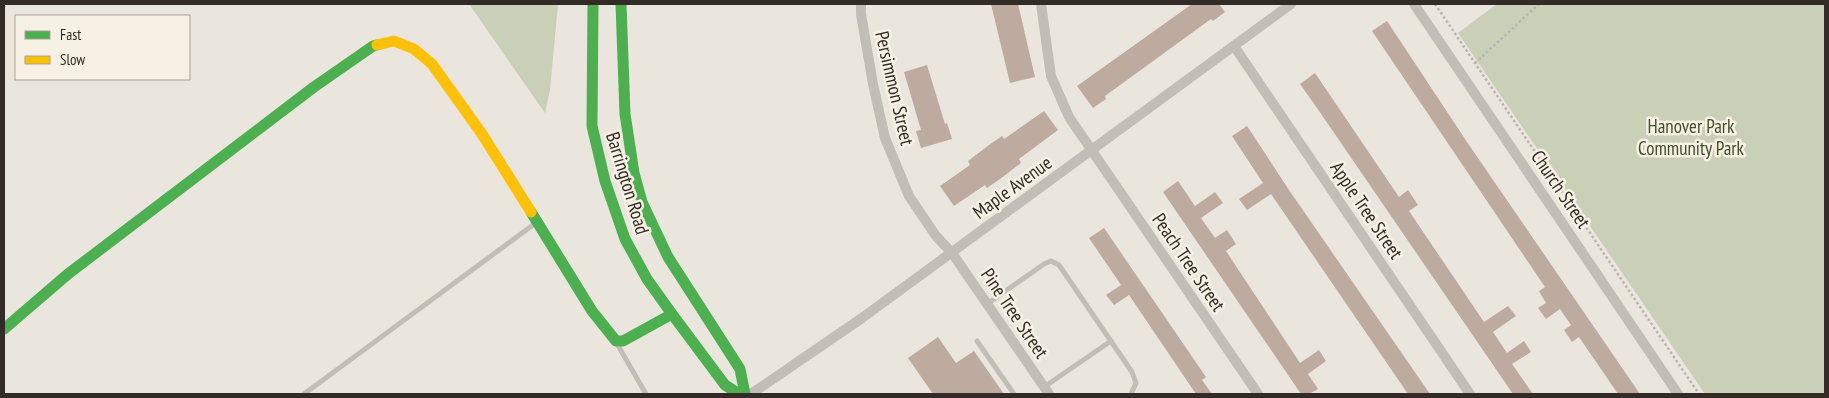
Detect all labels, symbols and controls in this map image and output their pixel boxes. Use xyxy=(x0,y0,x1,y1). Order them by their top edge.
legend xyxy=(15,15,190,80)
text: Fast xyxy=(60,25,81,44)
street label: Persimmon Street xyxy=(870,29,920,148)
text: Slow xyxy=(60,50,85,69)
park label: Hanover Park Community Park xyxy=(1638,114,1745,160)
street label: Barrington Road xyxy=(601,129,655,237)
street label: Church Street xyxy=(1526,145,1596,233)
street label: Maple Avenue xyxy=(968,150,1056,224)
street label: Apple Tree Street xyxy=(1326,157,1409,264)
street label: Peach Tree Street xyxy=(1147,208,1231,316)
street label: Pine Tree Street xyxy=(976,263,1054,363)

